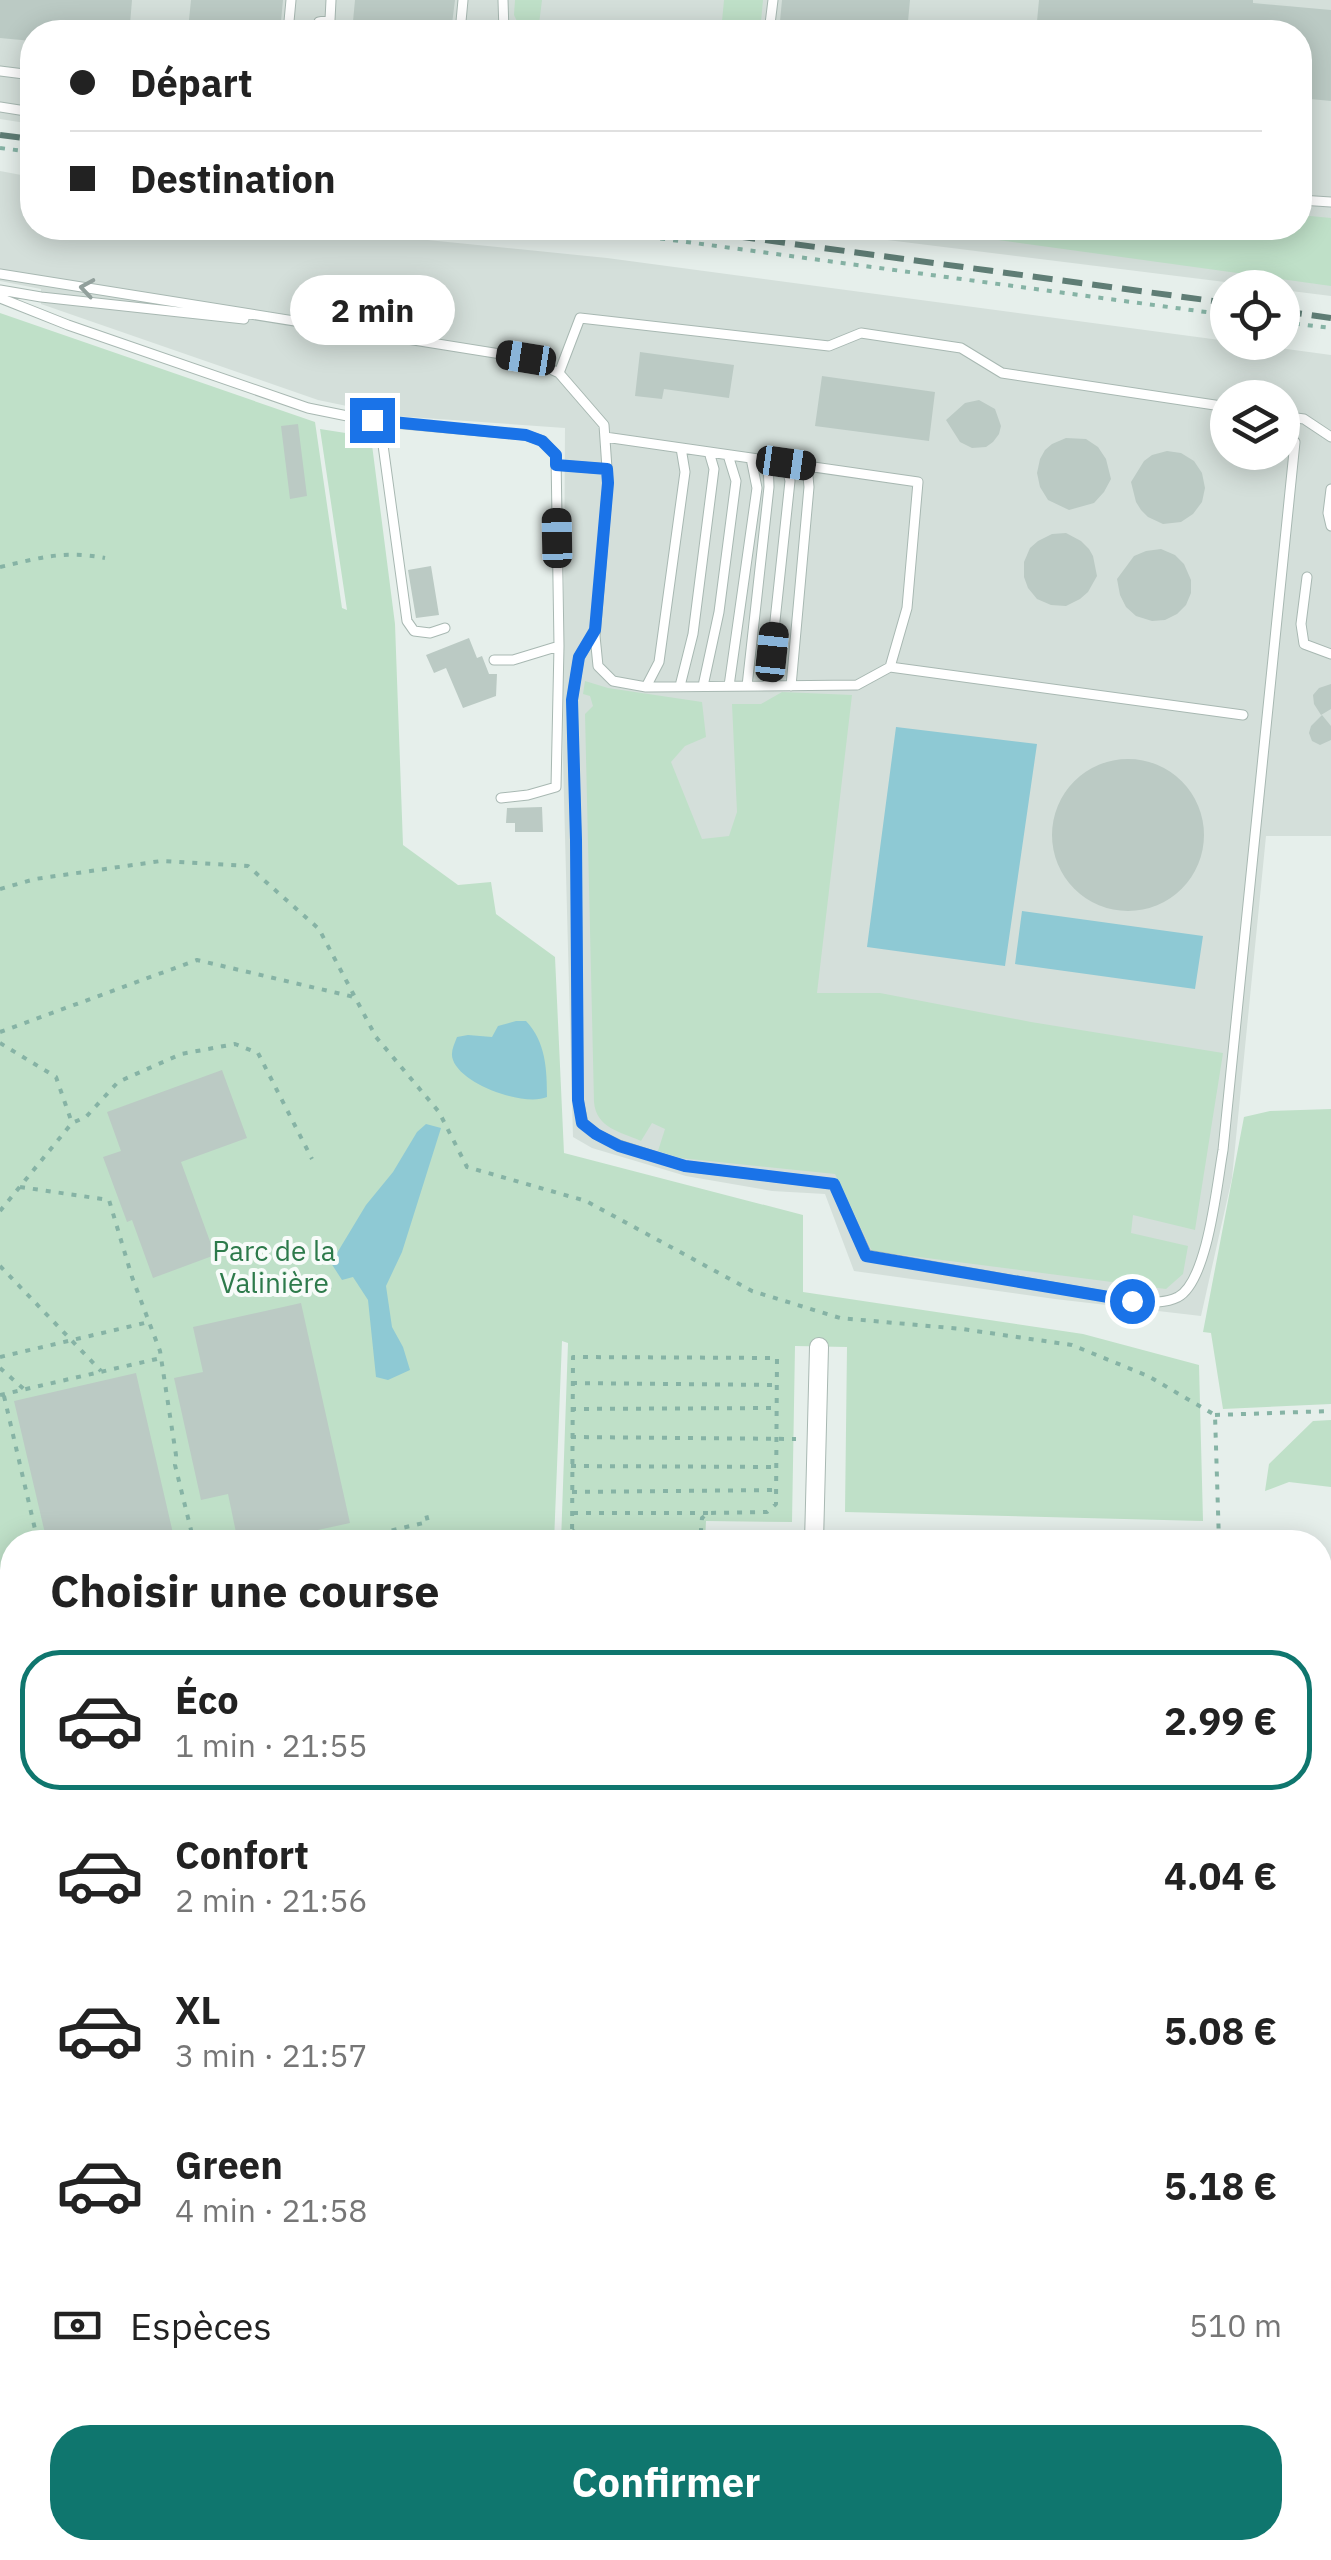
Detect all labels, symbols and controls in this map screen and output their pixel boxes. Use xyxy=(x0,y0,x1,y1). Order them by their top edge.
text: Départ xyxy=(130,58,253,107)
text: Destination xyxy=(130,154,336,203)
map controls xyxy=(1210,270,1300,470)
button: locate xyxy=(1210,270,1300,360)
callout: 2 min xyxy=(290,275,454,345)
one-way arrow xyxy=(79,278,95,299)
text: 2 min xyxy=(331,289,414,331)
car xyxy=(494,338,558,378)
button: layers xyxy=(1210,380,1300,470)
route end xyxy=(350,398,395,443)
car xyxy=(754,444,818,482)
car xyxy=(541,508,573,568)
car xyxy=(754,621,790,683)
park label: Parc de la Valinière xyxy=(212,1232,336,1301)
route start xyxy=(1110,1279,1155,1324)
text: Choisir une course xyxy=(50,1561,440,1619)
icon: car xyxy=(55,1675,145,1765)
text: Éco xyxy=(175,1675,239,1724)
text: 2.99 € xyxy=(1164,1696,1277,1745)
text: 1 min · 21:55 xyxy=(175,1724,368,1766)
icon: car xyxy=(55,1830,145,1920)
text: Confort xyxy=(175,1830,309,1879)
text: 4.04 € xyxy=(1164,1851,1277,1900)
text: 2 min · 21:56 xyxy=(175,1879,368,1921)
icon: car xyxy=(55,1985,145,2075)
text: XL xyxy=(175,1985,221,2034)
text: 5.08 € xyxy=(1164,2006,1277,2055)
text: 3 min · 21:57 xyxy=(175,2034,368,2076)
icon: car xyxy=(55,2140,145,2230)
text: Green xyxy=(175,2140,283,2189)
text: 5.18 € xyxy=(1164,2161,1277,2210)
text: 4 min · 21:58 xyxy=(175,2189,368,2231)
icon: cash xyxy=(50,2298,105,2353)
text: Espèces xyxy=(130,2301,272,2350)
text: 510 m xyxy=(1189,2304,1282,2346)
button: Confirmer xyxy=(50,2425,1282,2540)

